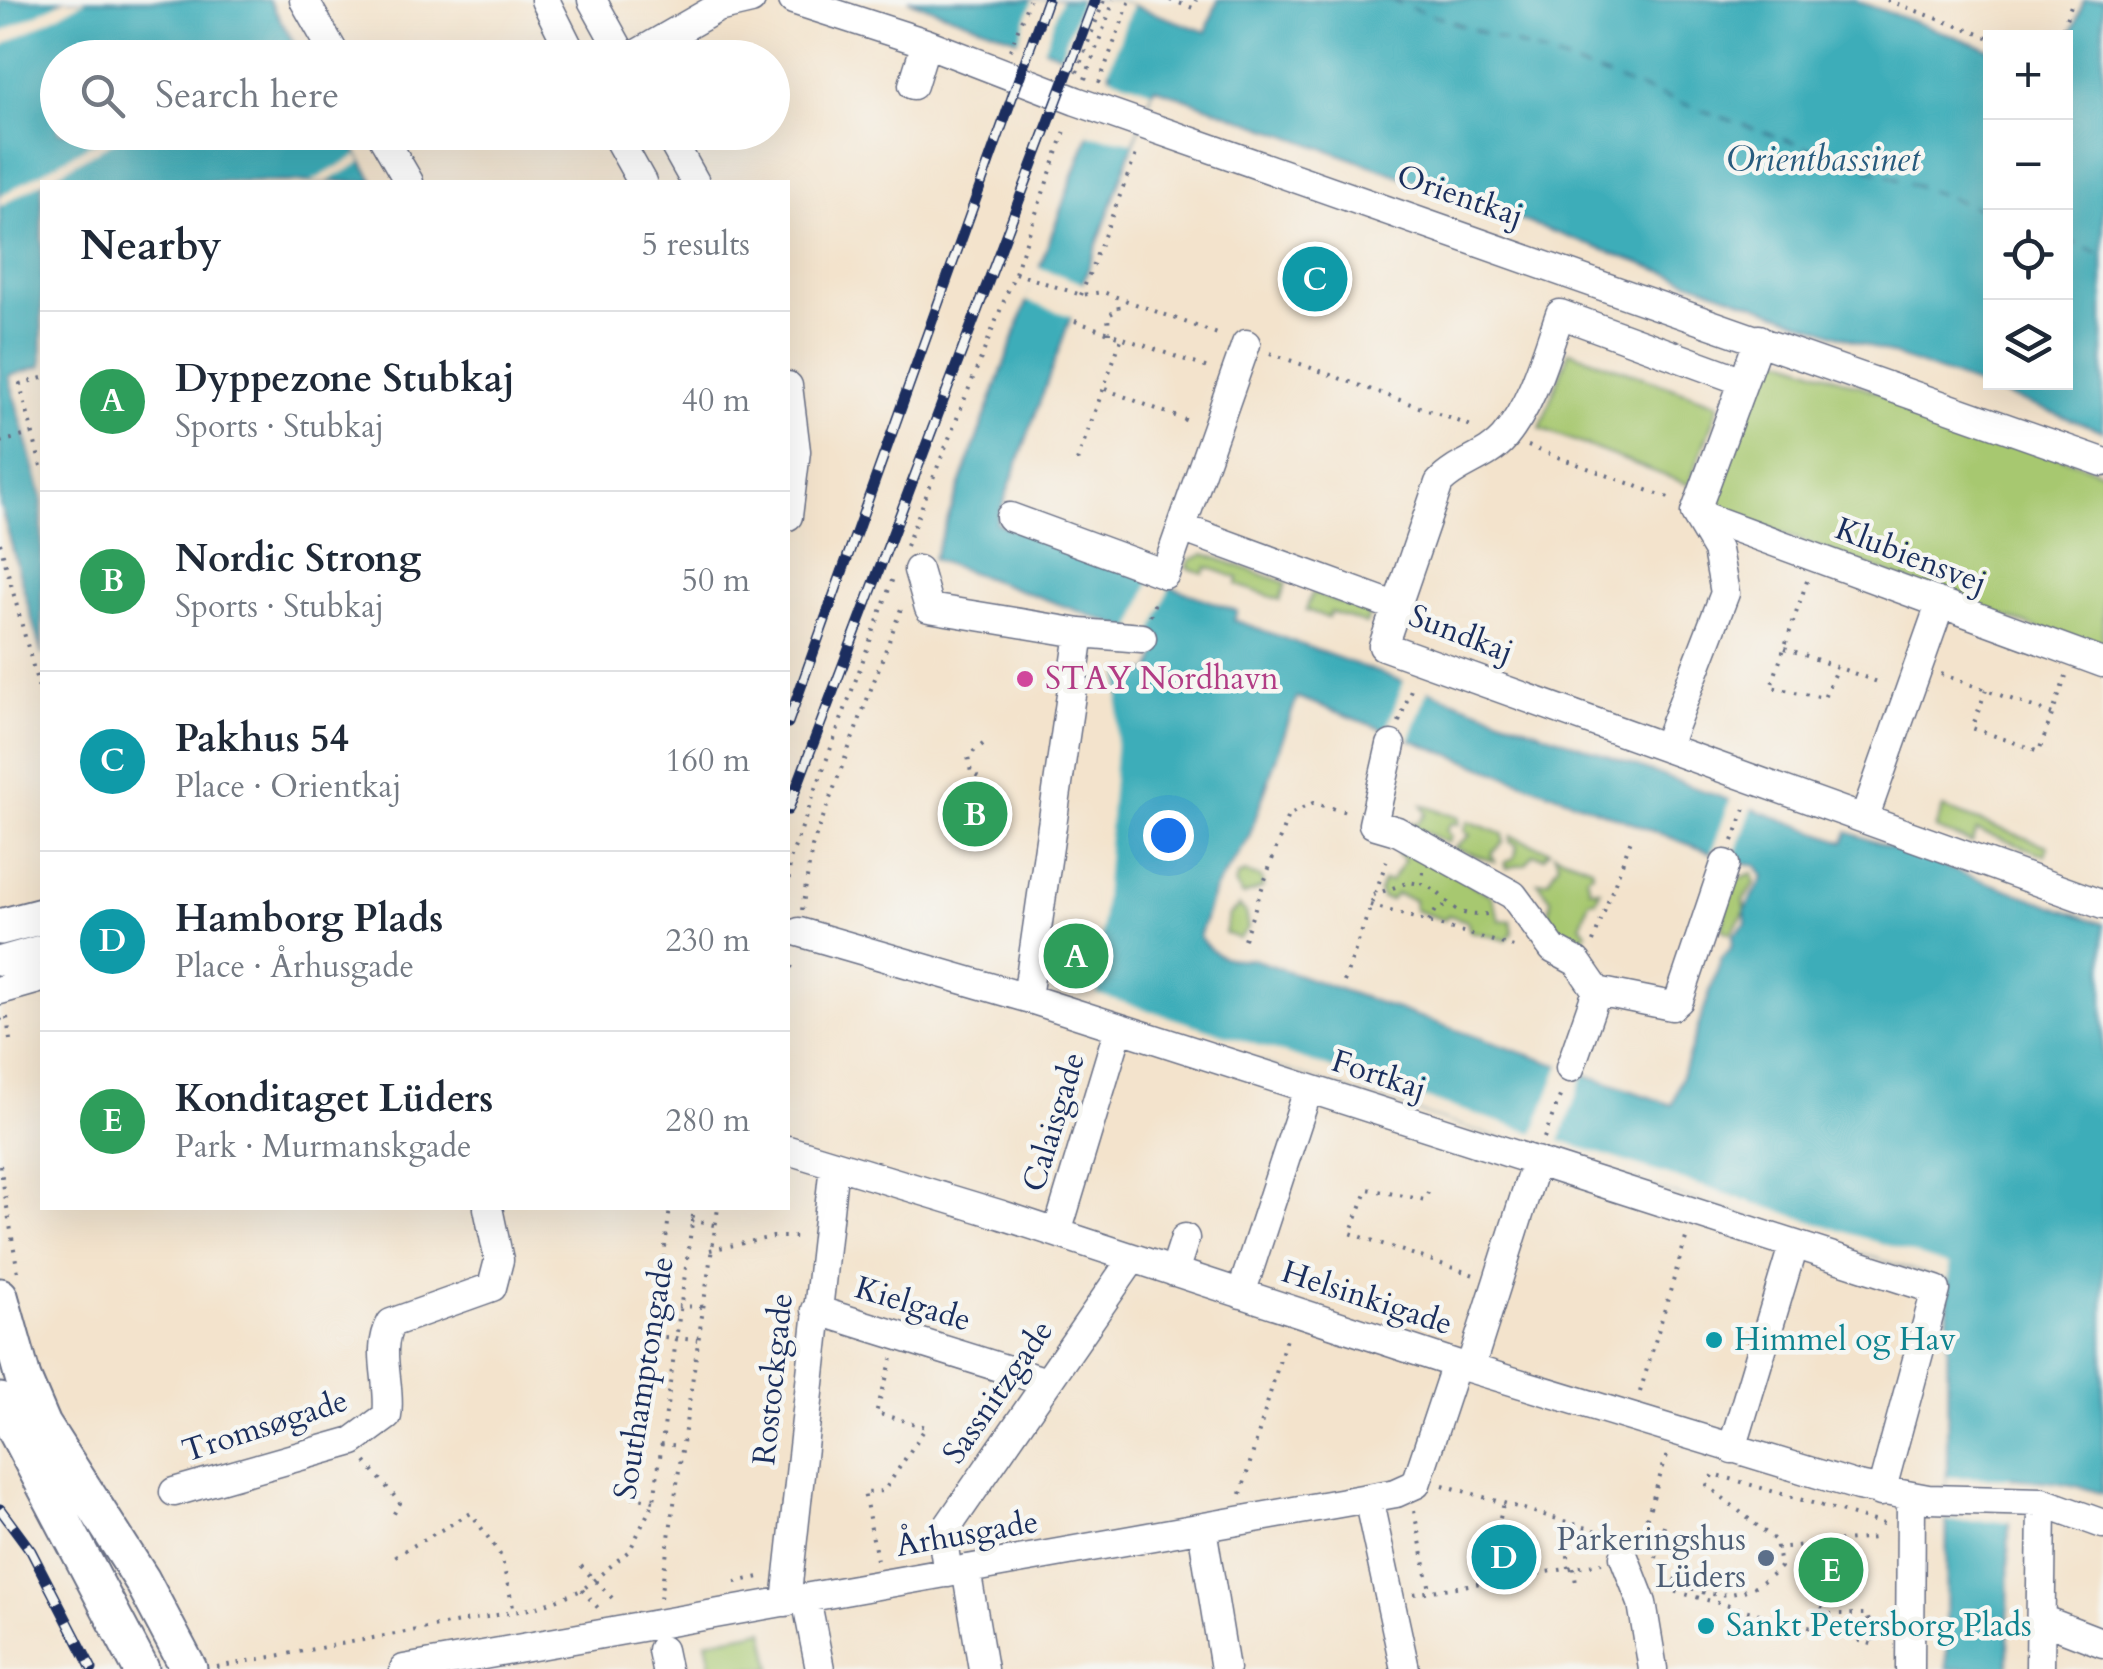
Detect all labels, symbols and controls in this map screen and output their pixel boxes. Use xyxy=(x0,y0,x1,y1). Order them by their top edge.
map controls xyxy=(1983,30,2073,390)
button: + xyxy=(1983,30,2073,120)
search box xyxy=(40,40,790,150)
icon: search xyxy=(75,68,130,123)
text: Search here xyxy=(155,69,339,121)
button: − xyxy=(1983,120,2073,210)
water label: Orientbassinet xyxy=(1726,136,1921,184)
street label: Orientkaj xyxy=(1391,154,1529,238)
button: locate xyxy=(1983,210,2073,300)
text: Nearby xyxy=(80,217,222,274)
text: 5 results xyxy=(642,223,750,267)
pin: C xyxy=(1282,242,1348,316)
button: layers xyxy=(1983,300,2073,390)
text: Dyppezone Stubkaj xyxy=(175,353,515,405)
text: A xyxy=(100,379,125,423)
text: 40 m xyxy=(682,379,750,423)
text: Sports · Stubkaj xyxy=(175,405,384,449)
street label: Klubiensvej xyxy=(1829,507,1993,605)
text: Nordic Strong xyxy=(175,533,421,585)
text: B xyxy=(101,559,124,603)
text: 50 m xyxy=(682,559,750,603)
text: Sports · Stubkaj xyxy=(175,585,384,629)
street label: Sundkaj xyxy=(1402,594,1520,674)
place label: STAY Nordhavn xyxy=(1045,657,1279,701)
marker: STAY Nordhavn xyxy=(1014,668,1036,690)
text: Pakhus 54 xyxy=(175,713,349,765)
text: C xyxy=(100,739,125,783)
text: 160 m xyxy=(665,739,750,783)
text: Place · Orientkaj xyxy=(175,765,401,809)
pin: B xyxy=(942,776,1008,852)
your location xyxy=(1143,810,1194,861)
text: Hamborg Plads xyxy=(175,893,443,945)
pin: A xyxy=(1044,918,1108,994)
text: D xyxy=(99,919,126,963)
text: 230 m xyxy=(665,919,750,963)
text: Place · Århusgade xyxy=(175,945,414,989)
street label: Fortkaj xyxy=(1326,1039,1432,1111)
street label: Calaisgade xyxy=(1012,1047,1096,1197)
text: Konditaget Lüders xyxy=(175,1073,493,1125)
text: E xyxy=(102,1099,123,1143)
text: 280 m xyxy=(665,1099,750,1143)
text: Park · Murmanskgade xyxy=(175,1125,471,1169)
street label: Helsinkigade xyxy=(1276,1250,1458,1346)
street label: Southamptongade xyxy=(603,1253,685,1503)
street label: Kielgade xyxy=(850,1266,976,1342)
street label: Rostockgade xyxy=(742,1291,804,1467)
street label: Sassnitzgade xyxy=(932,1311,1064,1473)
place label: Himmel og Hav xyxy=(1734,1318,1957,1362)
marker: Himmel og Hav xyxy=(1703,1329,1725,1351)
street label: Tromsøgade xyxy=(177,1379,353,1473)
street label: Århusgade xyxy=(892,1500,1042,1568)
place label: Parkeringshus Lüders xyxy=(1557,1518,1746,1599)
pin: D xyxy=(1472,1520,1536,1594)
pin: E xyxy=(1798,1532,1864,1608)
marker: Parkeringshus Lüders xyxy=(1755,1547,1777,1569)
place label: Sankt Petersborg Plads xyxy=(1726,1604,2032,1648)
marker: Sankt Petersborg Plads xyxy=(1695,1615,1717,1637)

